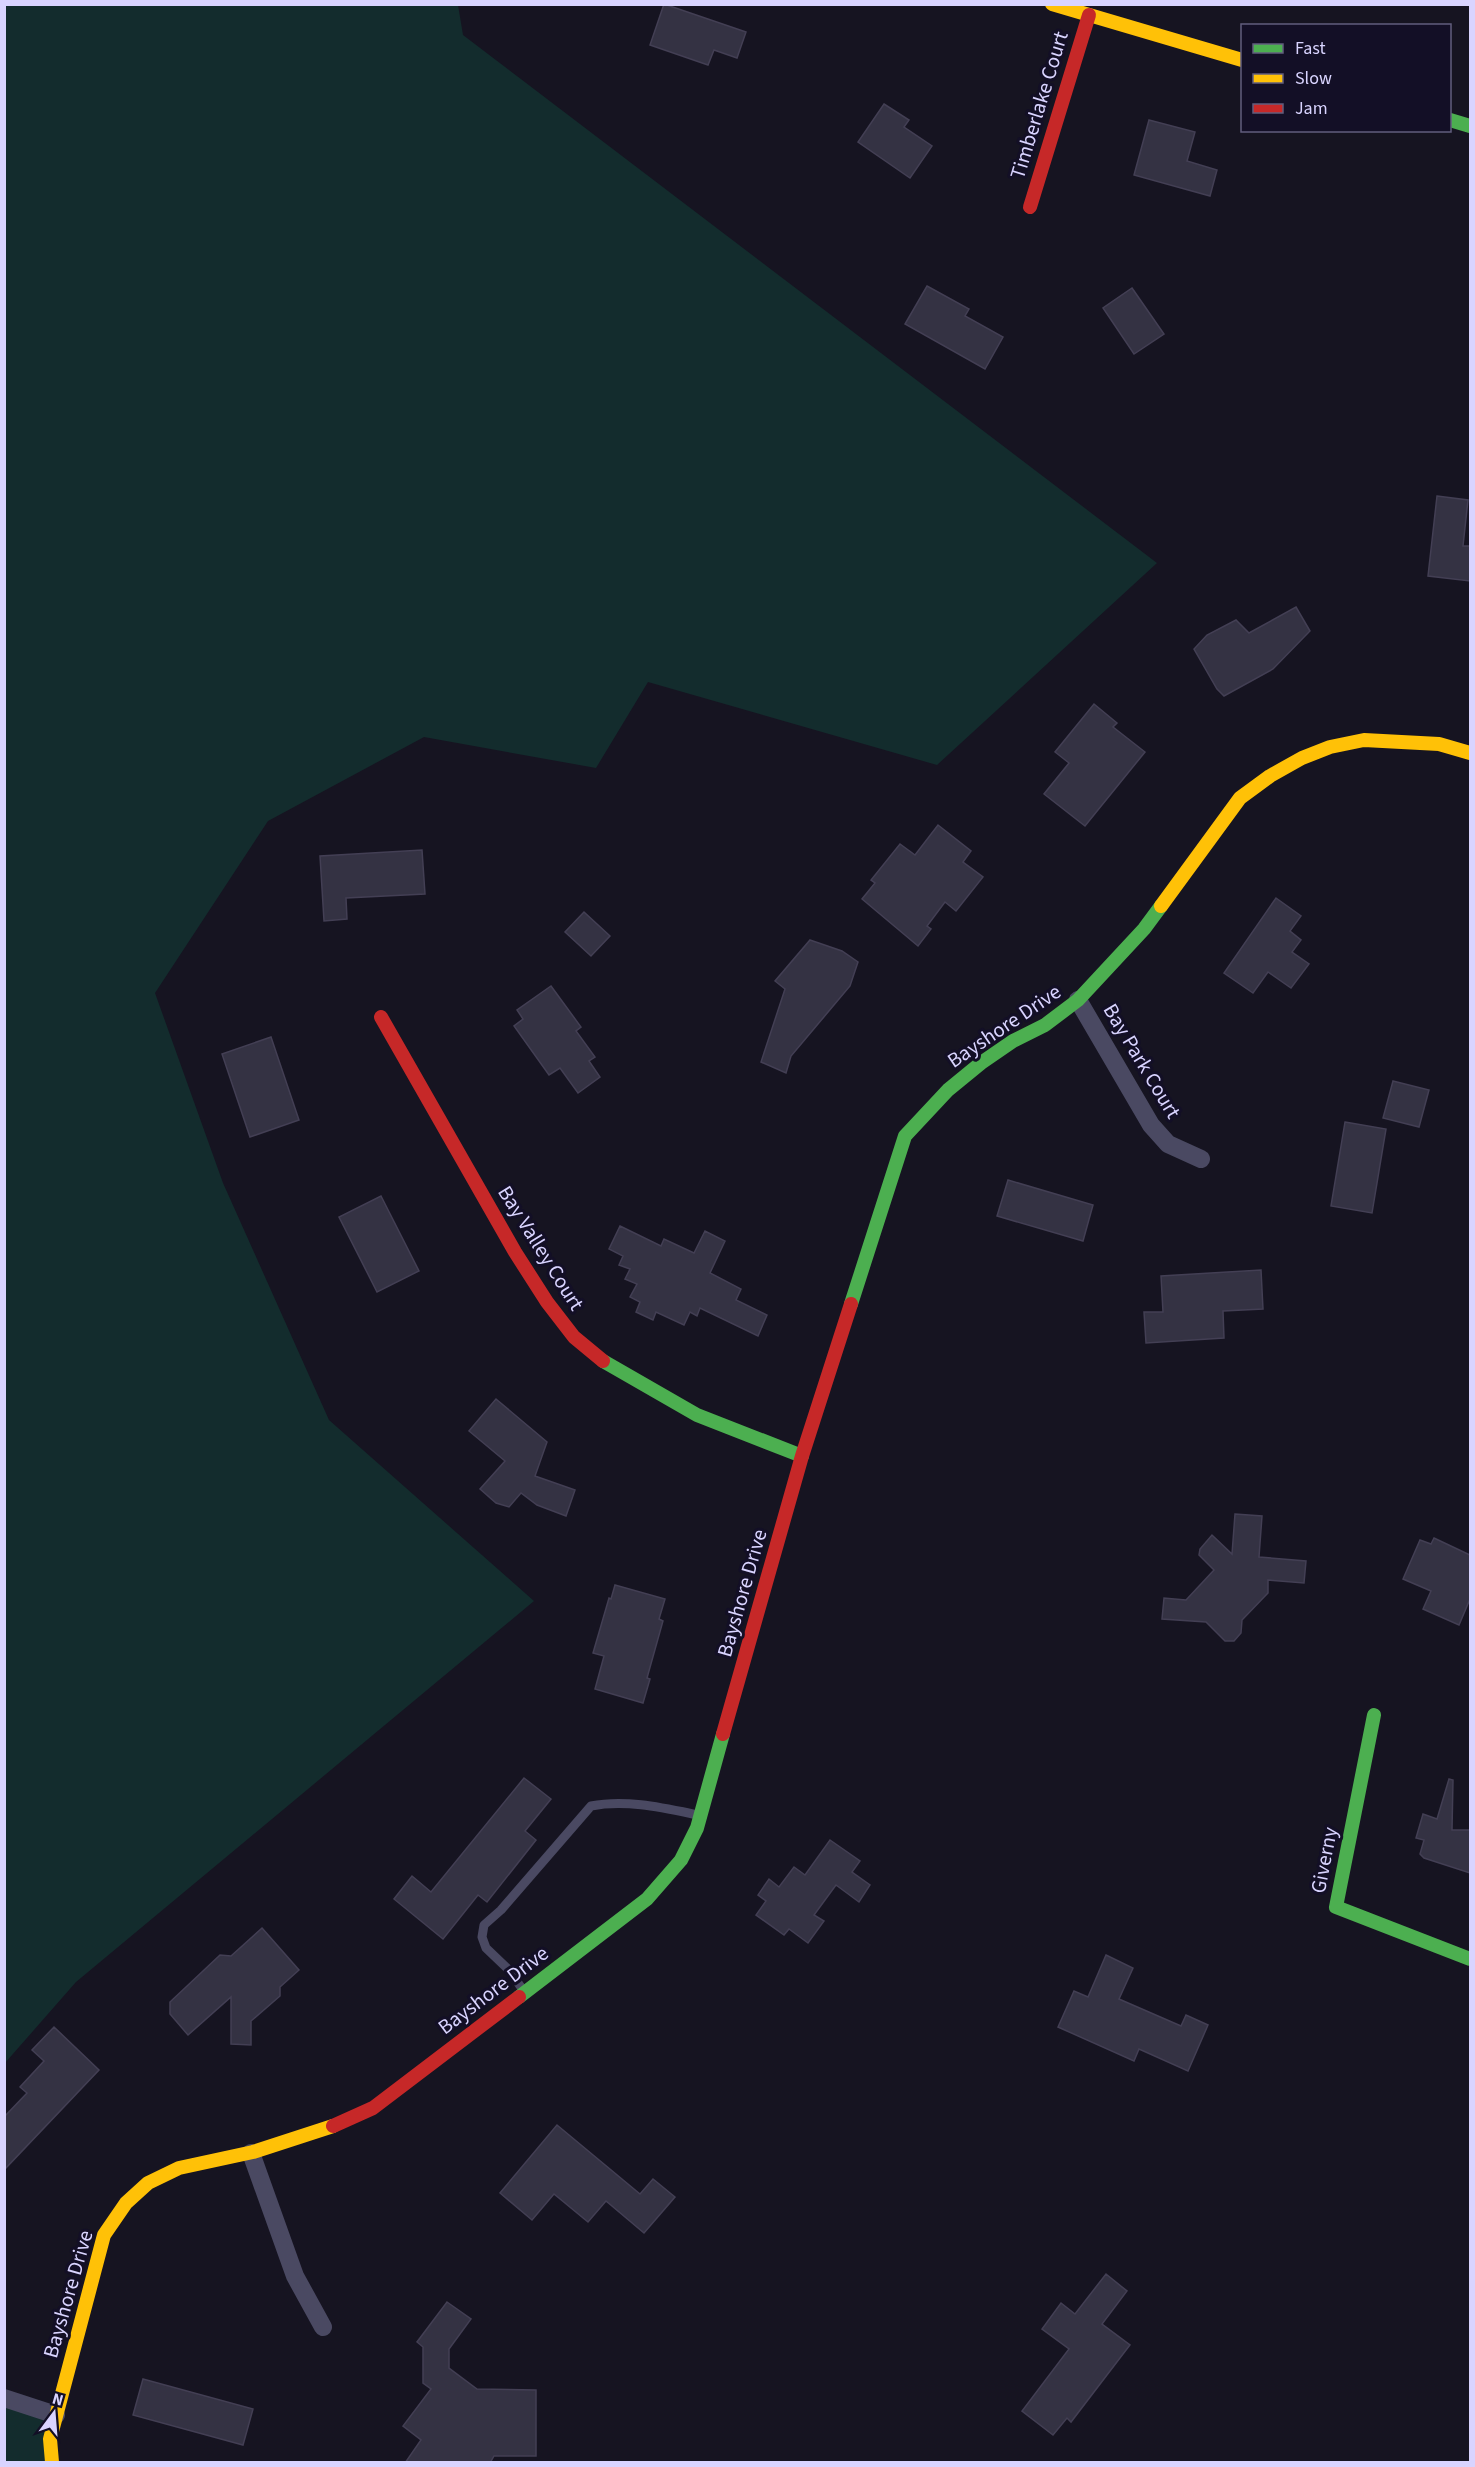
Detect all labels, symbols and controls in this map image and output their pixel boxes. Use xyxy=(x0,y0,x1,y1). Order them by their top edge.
legend xyxy=(1241,24,1451,132)
street label: Timberlake Court xyxy=(1002,28,1076,182)
text: Fast xyxy=(1295,36,1326,61)
text: Slow xyxy=(1295,66,1332,91)
text: Jam xyxy=(1295,96,1328,121)
street label: Bayshore Drive xyxy=(941,977,1067,1075)
street label: Bay Park Court xyxy=(1096,998,1188,1124)
street label: Bay Valley Court xyxy=(491,1180,591,1316)
street label: Bayshore Drive xyxy=(709,1526,775,1660)
street label: Giverny xyxy=(1303,1824,1345,1896)
street label: Bayshore Drive xyxy=(431,1938,555,2042)
street label: Bayshore Drive xyxy=(35,2227,101,2361)
north arrow xyxy=(24,2383,84,2443)
text: N xyxy=(50,2388,66,2412)

